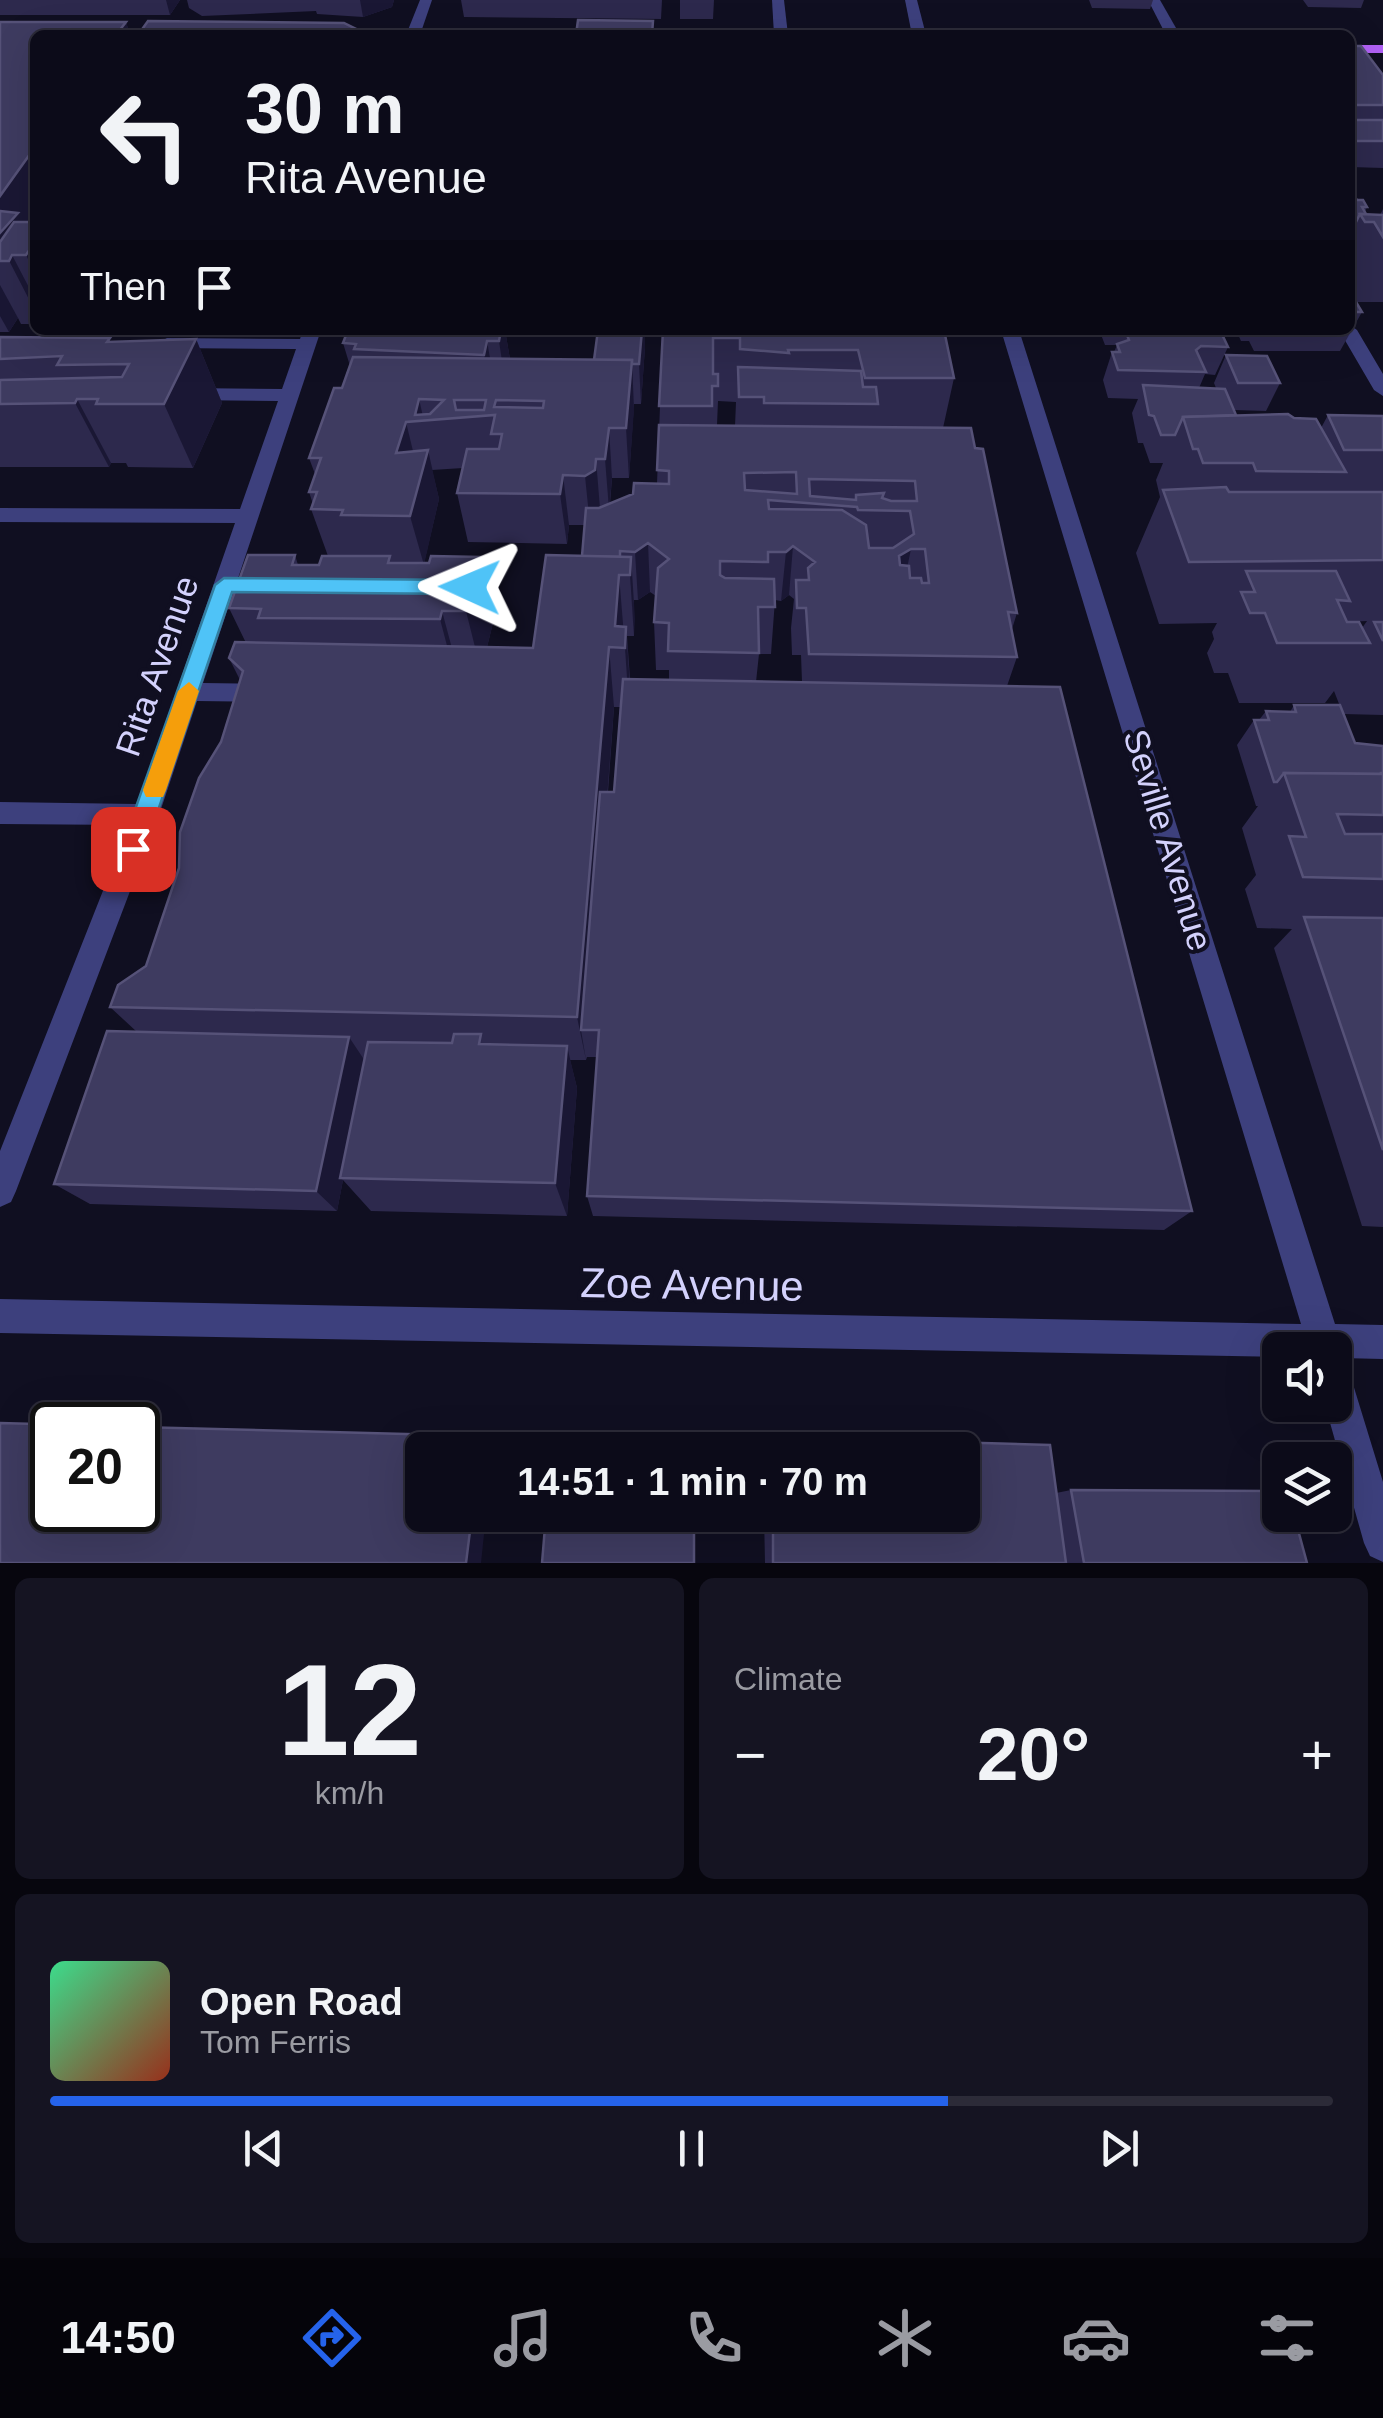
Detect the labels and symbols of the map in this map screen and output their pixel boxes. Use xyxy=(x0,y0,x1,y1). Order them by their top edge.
position arrow xyxy=(418,535,522,639)
street label: Rita Avenue xyxy=(107,571,206,761)
street label: Seville Avenue xyxy=(1116,725,1221,955)
pin xyxy=(91,807,176,892)
street label: Zoe Avenue xyxy=(580,1259,804,1310)
speed limit sign: 20 xyxy=(30,1402,160,1532)

